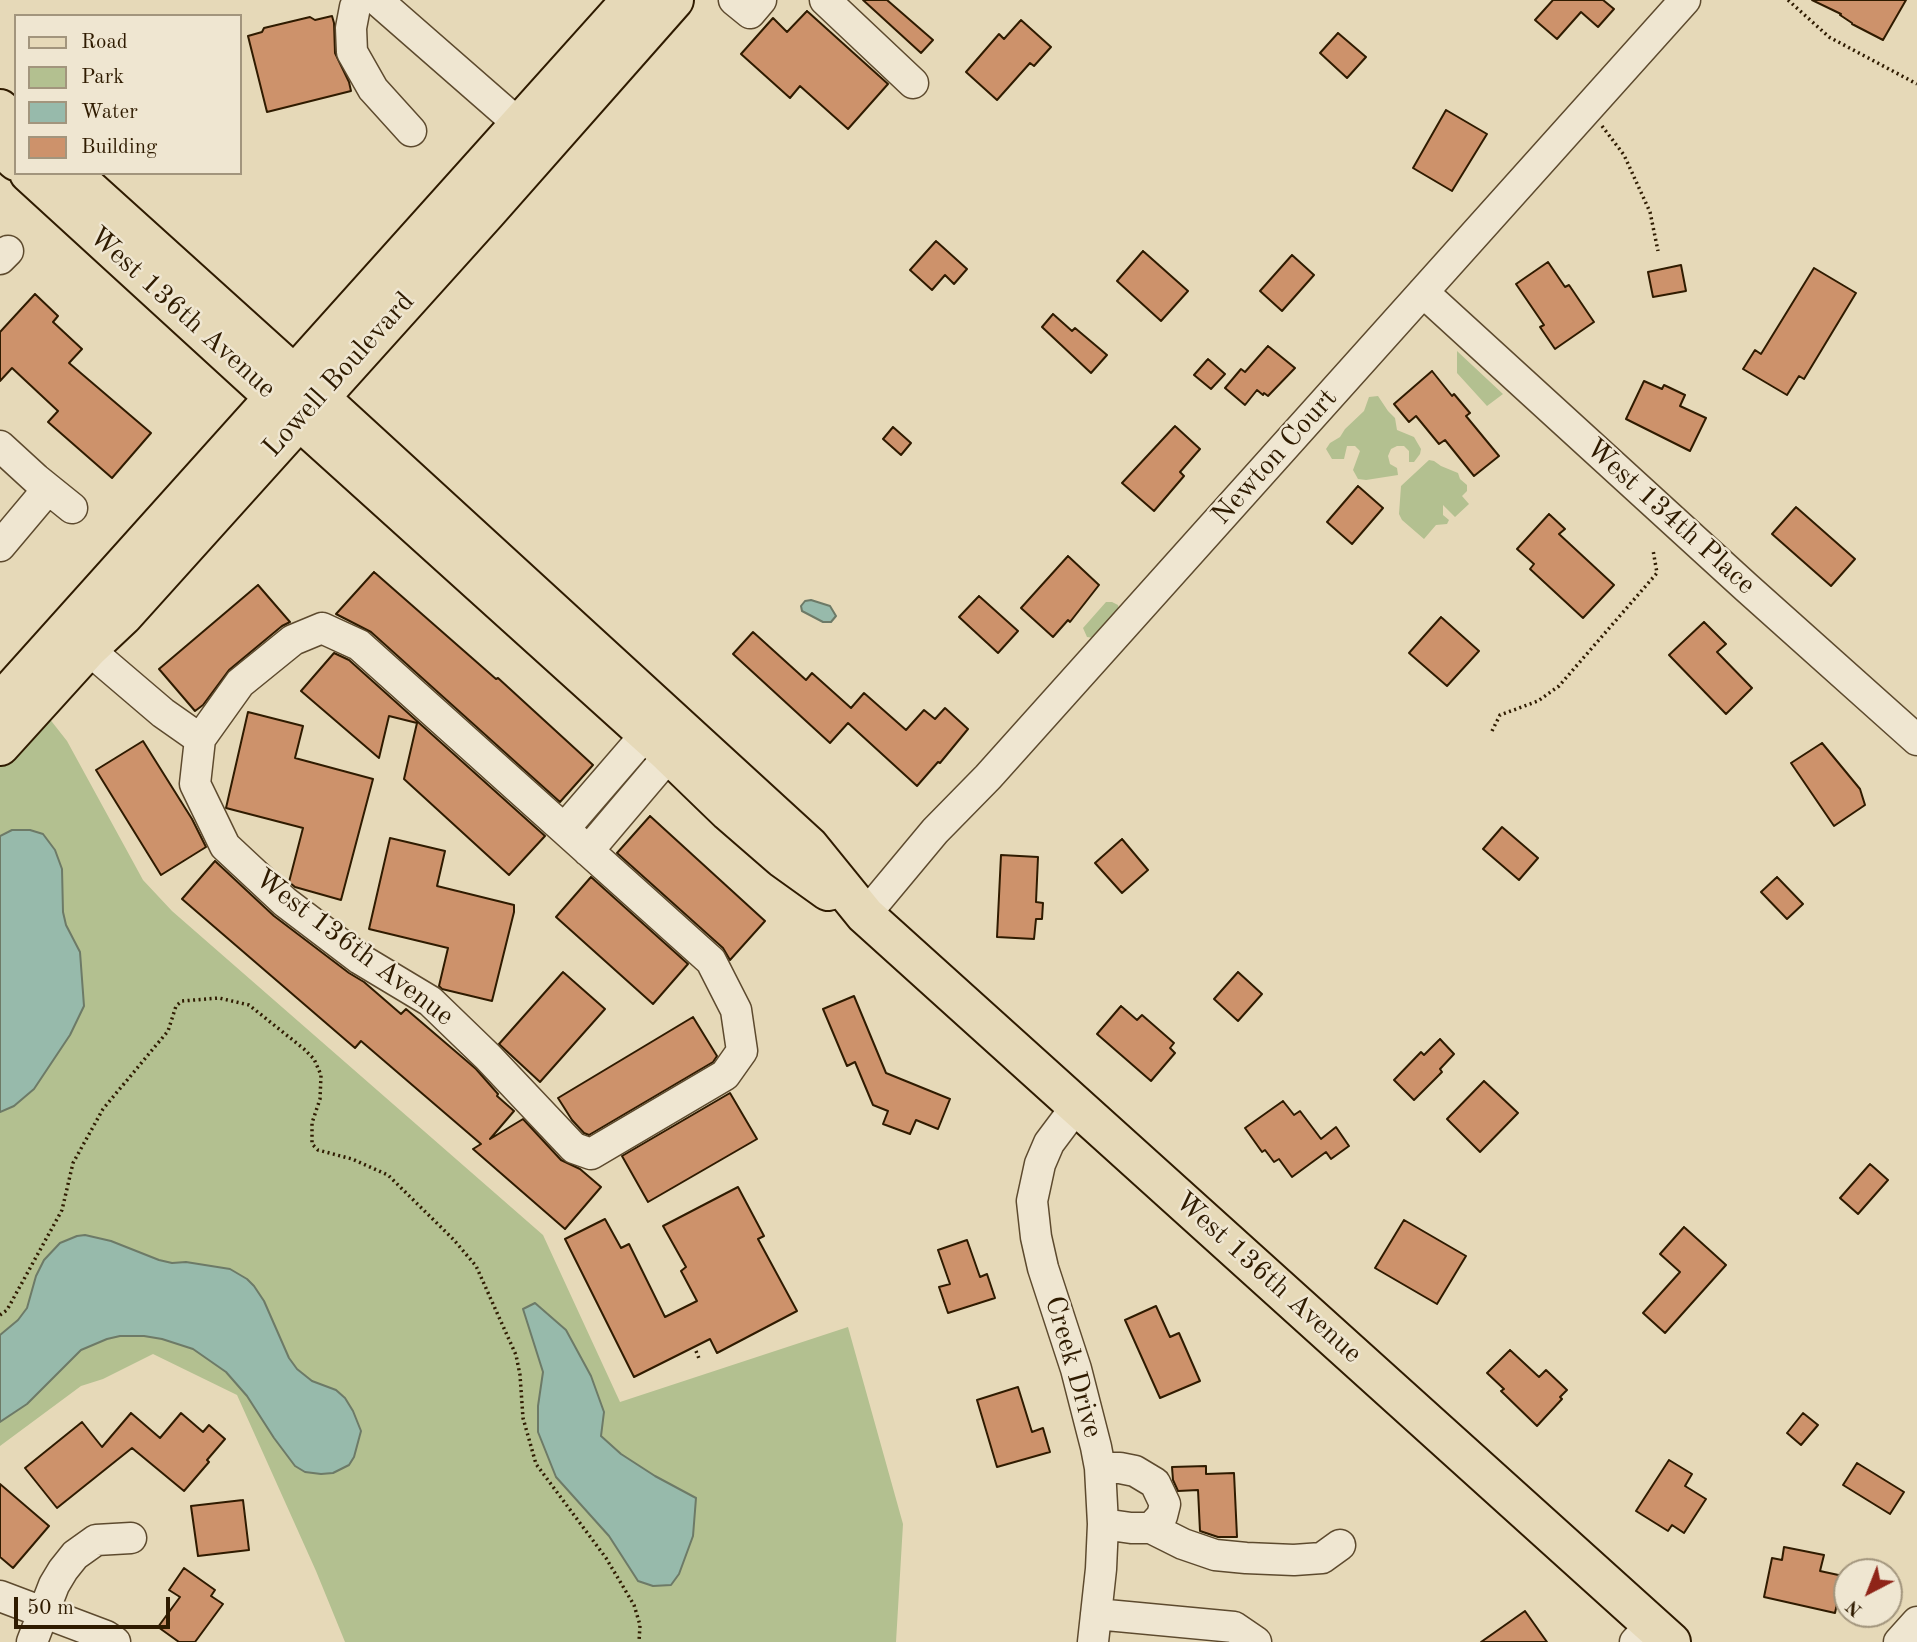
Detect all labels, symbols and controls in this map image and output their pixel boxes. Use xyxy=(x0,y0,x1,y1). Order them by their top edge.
legend xyxy=(14,14,242,175)
text: Road xyxy=(81,32,128,53)
text: Park xyxy=(81,67,124,88)
text: Water xyxy=(81,102,138,123)
text: Building xyxy=(81,137,157,158)
street label: West 136th Avenue xyxy=(81,220,283,406)
street label: Lowell Boulevard xyxy=(256,285,422,465)
street label: Newton Court xyxy=(1205,382,1345,532)
street label: West 134th Place xyxy=(1578,432,1762,602)
street label: West 136th Avenue xyxy=(248,862,460,1034)
street label: West 136th Avenue xyxy=(1167,1185,1369,1371)
street label: Creek Drive xyxy=(1037,1292,1109,1442)
north arrow xyxy=(1833,1558,1903,1628)
scale bar xyxy=(18,1582,173,1626)
text: N xyxy=(1843,1596,1867,1619)
text: 50 m xyxy=(27,1598,74,1619)

